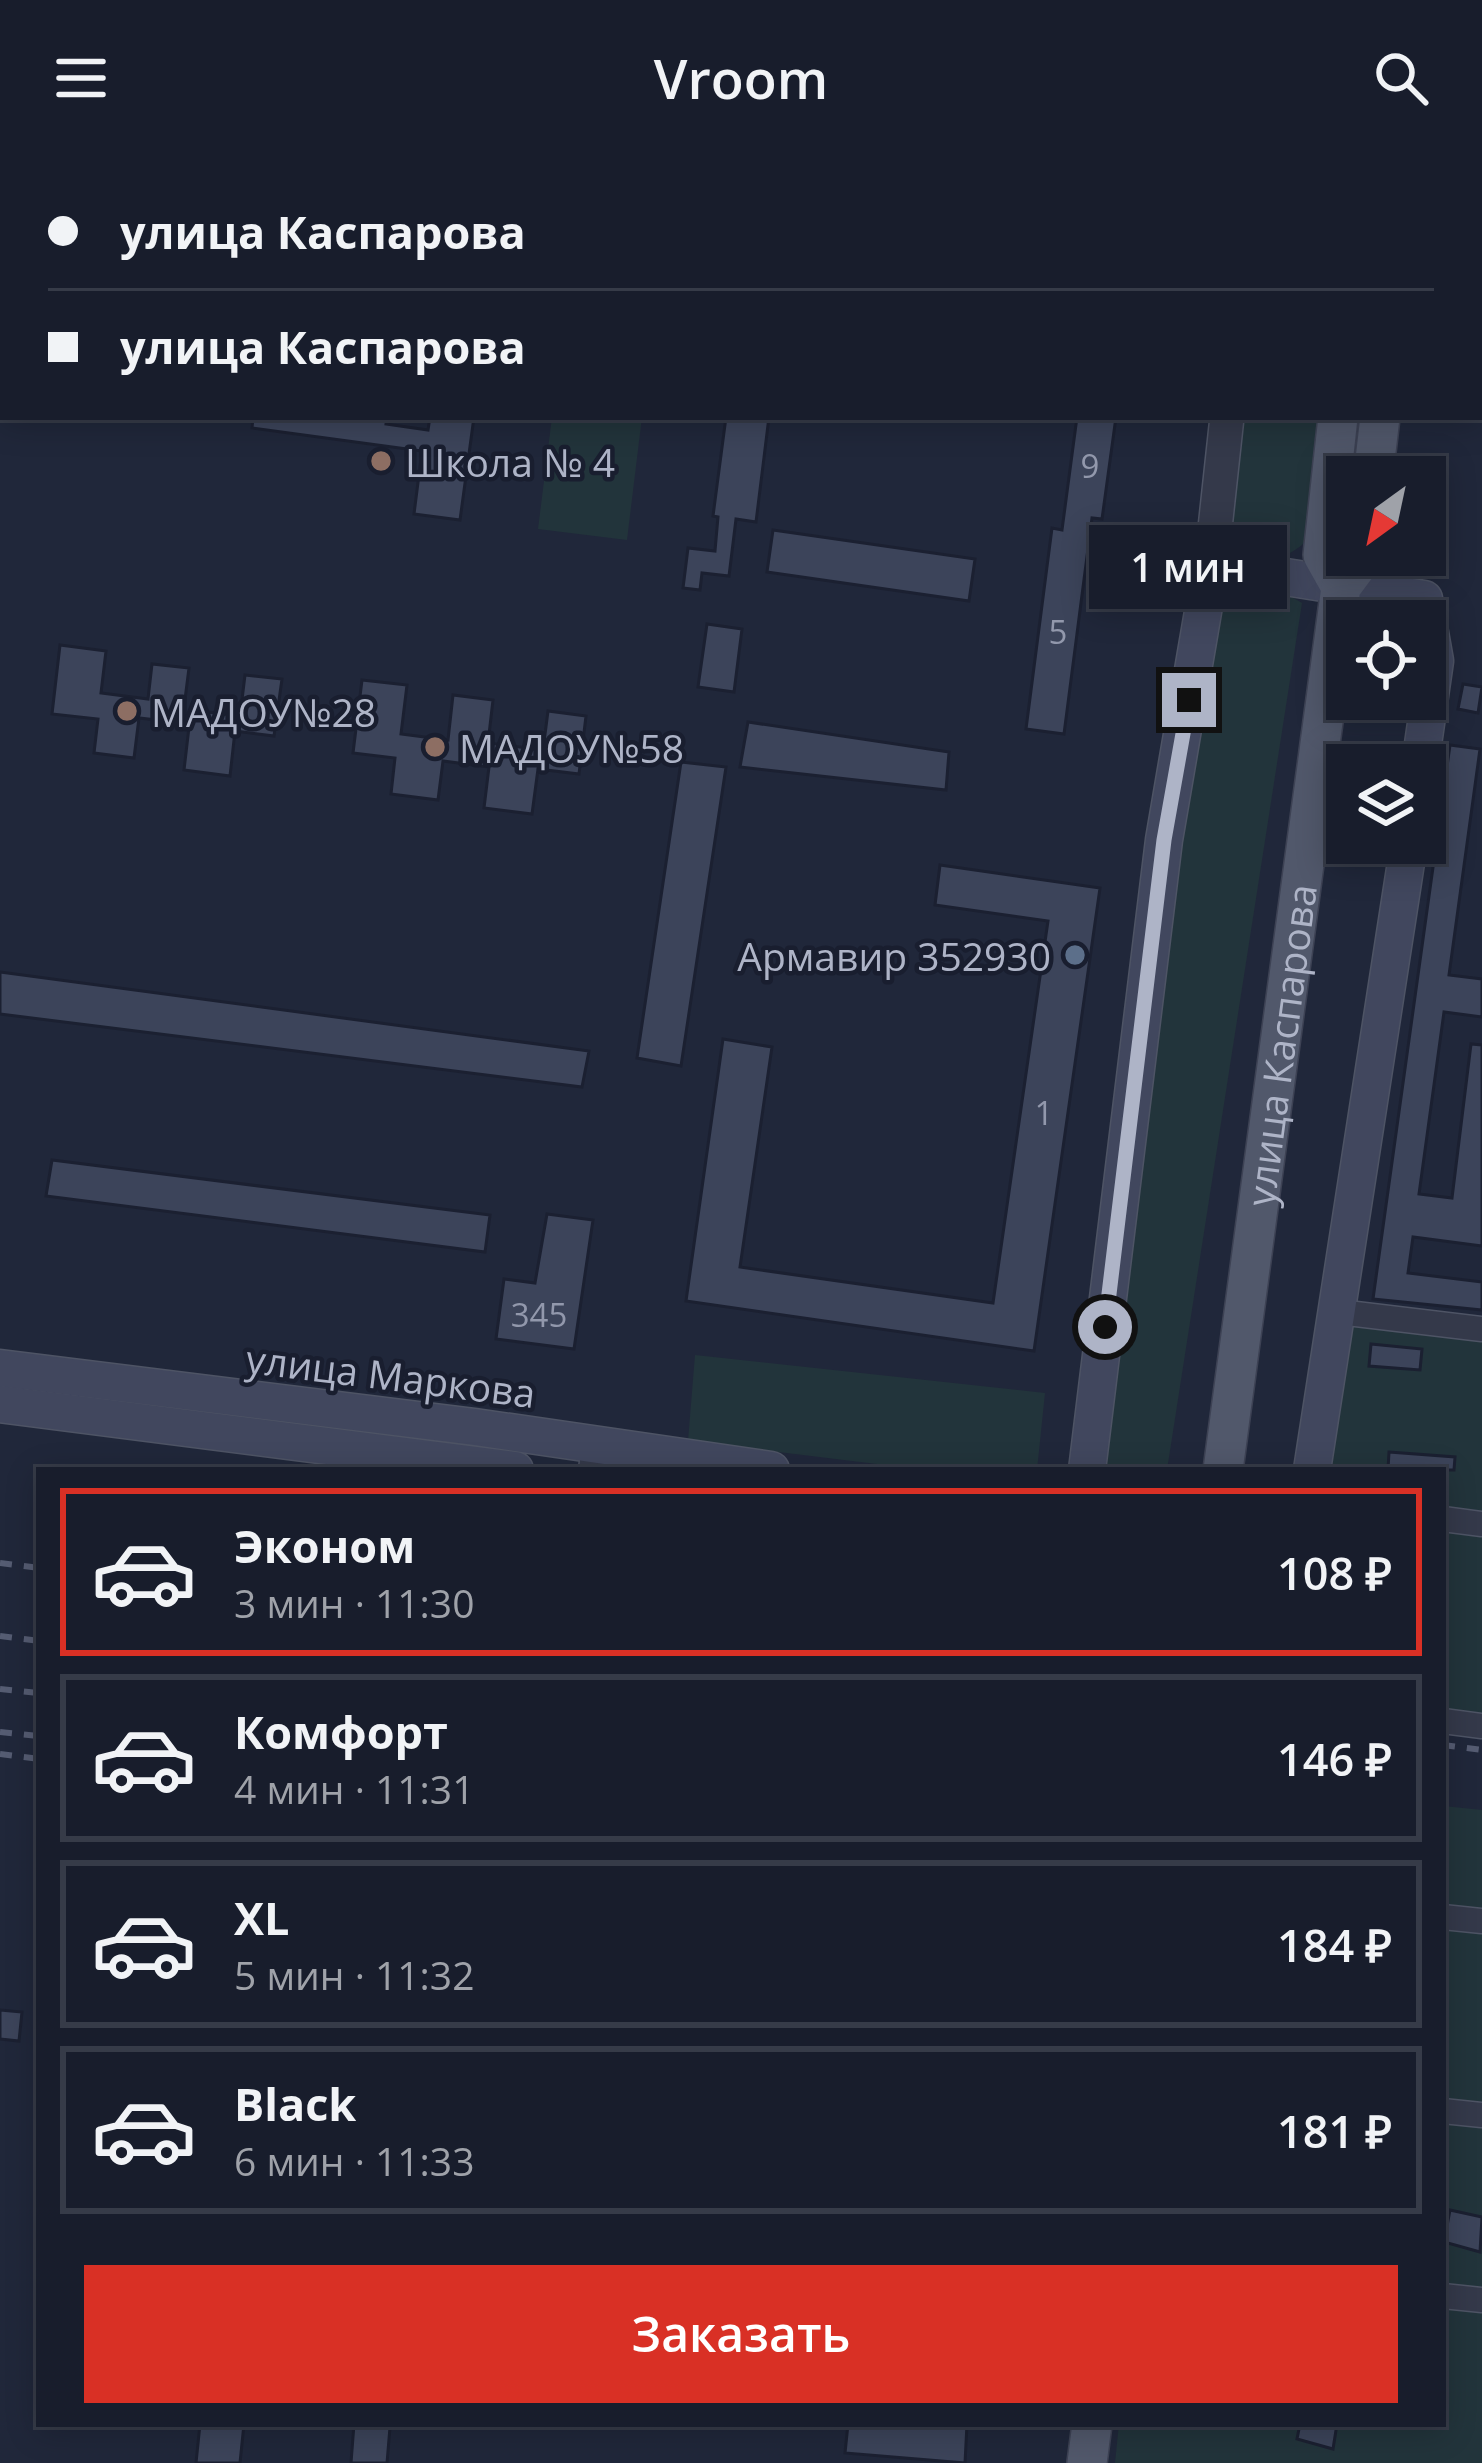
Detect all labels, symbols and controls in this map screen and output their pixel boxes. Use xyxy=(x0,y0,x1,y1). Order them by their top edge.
text: Vroom xyxy=(654,41,828,115)
icon: menu xyxy=(48,45,114,111)
icon: search xyxy=(1368,45,1434,111)
text: улица Каспарова xyxy=(120,201,526,262)
text: улица Каспарова xyxy=(120,316,526,377)
place label: Школа № 4 xyxy=(405,435,615,488)
house number: 9 xyxy=(1081,443,1099,488)
marker: Школа № 4 xyxy=(368,448,394,474)
north arrow xyxy=(1326,456,1446,576)
map controls xyxy=(1326,456,1446,864)
callout: 1 мин xyxy=(1090,526,1288,610)
text: 1 мин xyxy=(1131,540,1245,593)
button: locate xyxy=(1326,600,1446,720)
house number: 5 xyxy=(1049,609,1067,654)
route end xyxy=(1162,673,1216,727)
place label: МАДОУ№28 xyxy=(151,685,376,738)
marker: МАДОУ№28 xyxy=(114,698,140,724)
place label: МАДОУ№58 xyxy=(459,721,684,774)
marker: МАДОУ№58 xyxy=(422,734,448,760)
button: layers xyxy=(1326,744,1446,864)
street label: улица Каспарова xyxy=(1232,881,1328,1209)
place label: Армавир 352930 xyxy=(737,929,1051,982)
marker: Армавир 352930 xyxy=(1062,942,1088,968)
house number: 1 xyxy=(1035,1090,1053,1135)
house number: 345 xyxy=(511,1292,567,1337)
route start xyxy=(1078,1300,1132,1354)
street label: улица Маркова xyxy=(243,1331,539,1419)
text: Эконом xyxy=(234,1515,415,1576)
icon: car xyxy=(90,1518,198,1626)
text: 108 ₽ xyxy=(1277,1542,1392,1603)
text: 3 мин · 11:30 xyxy=(234,1576,474,1629)
text: Комфорт xyxy=(234,1701,448,1762)
icon: car xyxy=(90,1704,198,1812)
text: 146 ₽ xyxy=(1277,1728,1392,1789)
text: 4 мин · 11:31 xyxy=(234,1762,474,1815)
text: XL xyxy=(234,1887,289,1948)
icon: car xyxy=(90,1890,198,1998)
text: 184 ₽ xyxy=(1277,1914,1392,1975)
text: 5 мин · 11:32 xyxy=(234,1948,474,2001)
text: Black xyxy=(234,2073,356,2134)
icon: car xyxy=(90,2076,198,2184)
text: 181 ₽ xyxy=(1277,2100,1392,2161)
text: 6 мин · 11:33 xyxy=(234,2134,474,2187)
button: Заказать xyxy=(84,2265,1398,2403)

